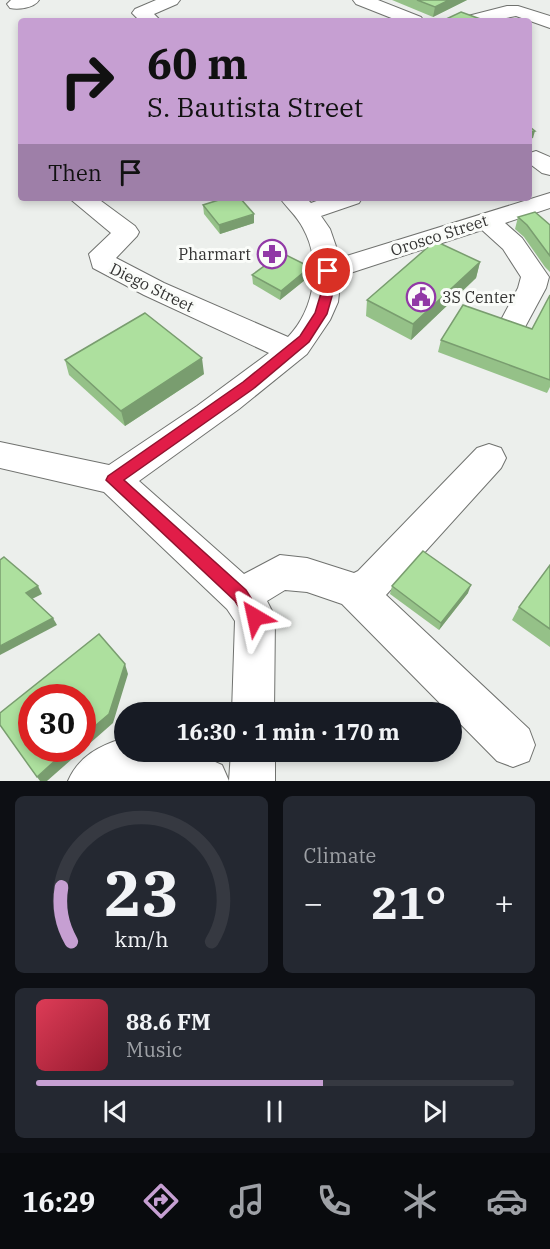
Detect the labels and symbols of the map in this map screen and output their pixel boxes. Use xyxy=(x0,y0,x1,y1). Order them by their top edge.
street label: Orosco Street xyxy=(388,210,491,260)
pharmacy icon: Pharmart xyxy=(256,238,288,270)
place label: Pharmart xyxy=(178,244,251,264)
pin xyxy=(302,245,353,296)
street label: Diego Street xyxy=(107,258,198,316)
public building icon: 3S Center xyxy=(405,281,437,313)
place label: 3S Center xyxy=(442,287,515,307)
position arrow xyxy=(223,585,287,649)
speed limit sign: 30 xyxy=(18,684,96,762)

